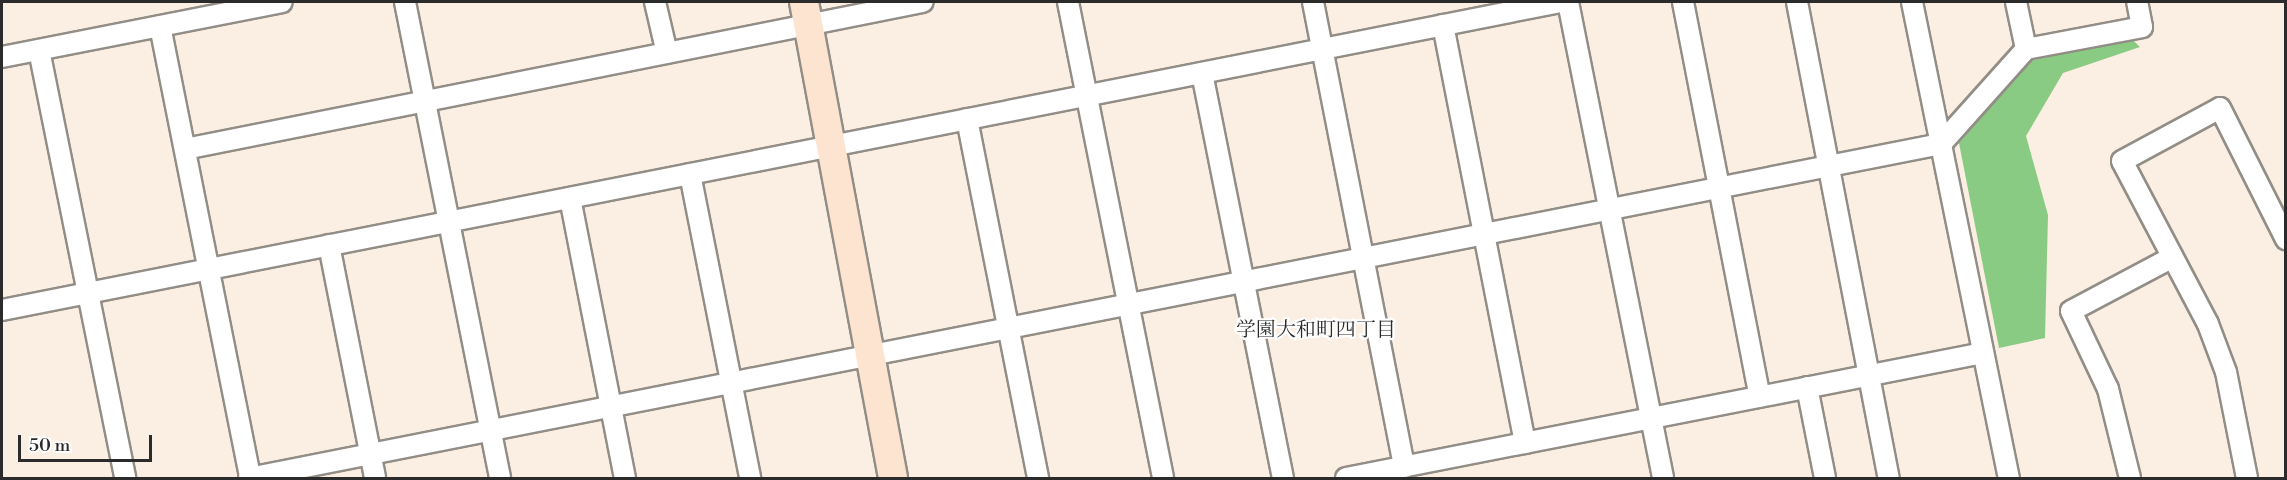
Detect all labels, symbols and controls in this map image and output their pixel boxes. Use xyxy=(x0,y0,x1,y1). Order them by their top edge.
district label: 学園大和町四丁目 xyxy=(1236,318,1396,342)
scale bar xyxy=(21,423,154,461)
text: 50 m xyxy=(29,434,70,457)

